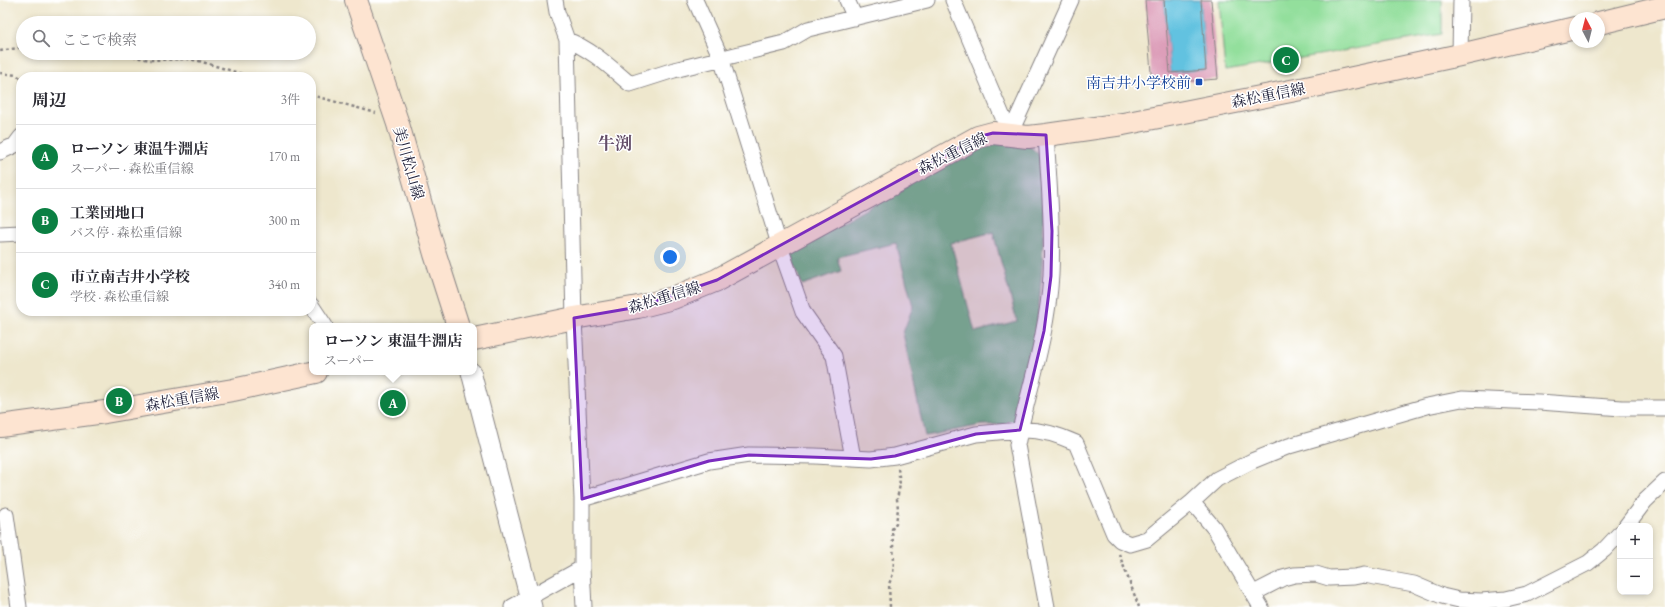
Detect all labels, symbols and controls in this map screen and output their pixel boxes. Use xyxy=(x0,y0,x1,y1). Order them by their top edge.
north arrow xyxy=(1569,12,1605,48)
search box xyxy=(16,16,316,60)
icon: search xyxy=(30,27,52,49)
text: ここで検索 xyxy=(62,30,137,49)
pin: C xyxy=(1273,45,1299,75)
place label: 南吉井小学校前 xyxy=(1086,73,1191,92)
marker: 南吉井小学校前 xyxy=(1194,77,1204,87)
street label: 森松重信線 xyxy=(1229,79,1307,111)
text: 周辺 xyxy=(32,89,66,111)
text: 3件 xyxy=(281,91,300,108)
street label: 美川松山線 xyxy=(390,124,428,202)
street label: 森松重信線 xyxy=(914,128,990,178)
district label: 牛渕 xyxy=(598,132,632,154)
text: ローソン 東温牛淵店 xyxy=(70,139,208,158)
text: A xyxy=(40,148,50,165)
text: 170 m xyxy=(269,148,300,165)
text: スーパー · 森松重信線 xyxy=(70,160,194,177)
text: 工業団地口 xyxy=(70,203,145,222)
text: B xyxy=(41,212,49,229)
text: 300 m xyxy=(269,212,300,229)
text: バス停 · 森松重信線 xyxy=(70,224,182,241)
your location xyxy=(660,247,680,267)
text: 市立南吉井小学校 xyxy=(70,267,190,286)
text: C xyxy=(40,276,50,293)
text: 340 m xyxy=(269,276,300,293)
street label: 森松重信線 xyxy=(625,277,703,317)
text: 学校 · 森松重信線 xyxy=(70,288,169,305)
popup xyxy=(309,323,477,375)
text: ローソン 東温牛淵店 xyxy=(324,331,462,350)
text: スーパー xyxy=(324,352,375,369)
street label: 森松重信線 xyxy=(143,383,221,415)
pin: B xyxy=(106,386,132,416)
pin: A xyxy=(380,388,406,418)
map controls xyxy=(1617,523,1653,595)
button: + xyxy=(1617,523,1653,559)
button: − xyxy=(1617,559,1653,595)

